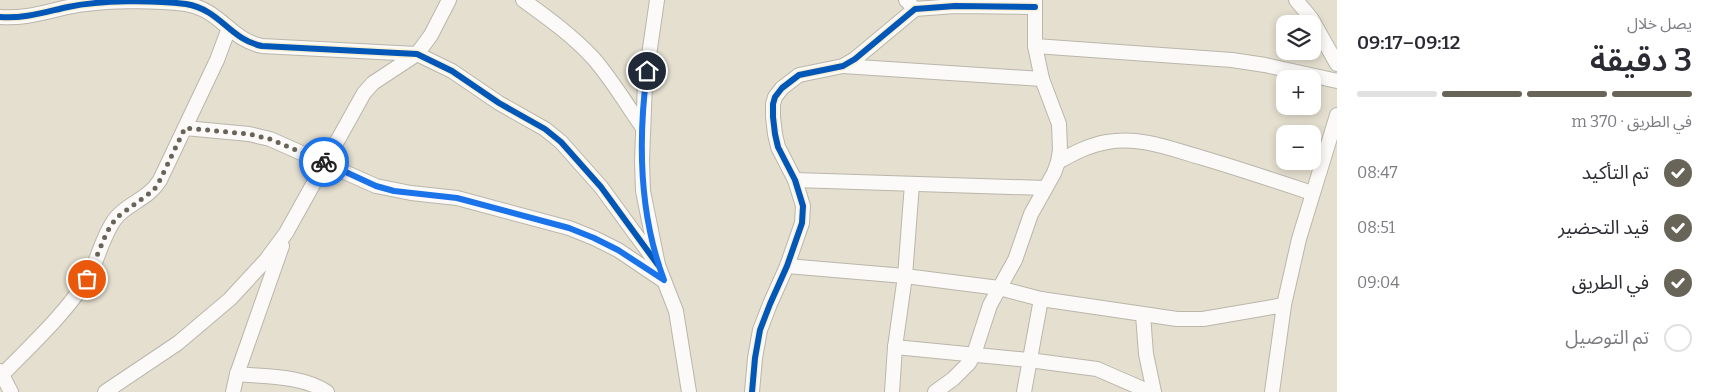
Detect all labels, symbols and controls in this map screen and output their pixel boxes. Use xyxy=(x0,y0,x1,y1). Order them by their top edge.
text: يصل خلال xyxy=(1627,14,1692,33)
map controls xyxy=(1276,15,1321,170)
button: layers xyxy=(1276,15,1321,60)
text: 09:12–09:17 xyxy=(1357,31,1460,54)
text: 3 دقيقة xyxy=(1590,41,1692,79)
pin xyxy=(626,50,668,92)
icon: home xyxy=(633,57,661,85)
button: + xyxy=(1276,70,1321,115)
text: في الطريق · 370 m xyxy=(1572,112,1692,131)
button: − xyxy=(1276,125,1321,170)
courier xyxy=(299,137,349,187)
icon: bike xyxy=(310,148,338,176)
icon: check xyxy=(1664,159,1692,187)
text: تم التأكيد xyxy=(1582,161,1649,184)
text: 08:47 xyxy=(1357,163,1397,182)
icon: check xyxy=(1664,214,1692,242)
text: قيد التحضير xyxy=(1558,216,1649,239)
text: 08:51 xyxy=(1357,218,1395,237)
pin xyxy=(66,258,108,300)
icon: bag xyxy=(73,265,101,293)
icon: check xyxy=(1664,269,1692,297)
text: في الطريق xyxy=(1572,271,1649,294)
text: 09:04 xyxy=(1357,273,1400,292)
text: تم التوصيل xyxy=(1565,326,1649,349)

